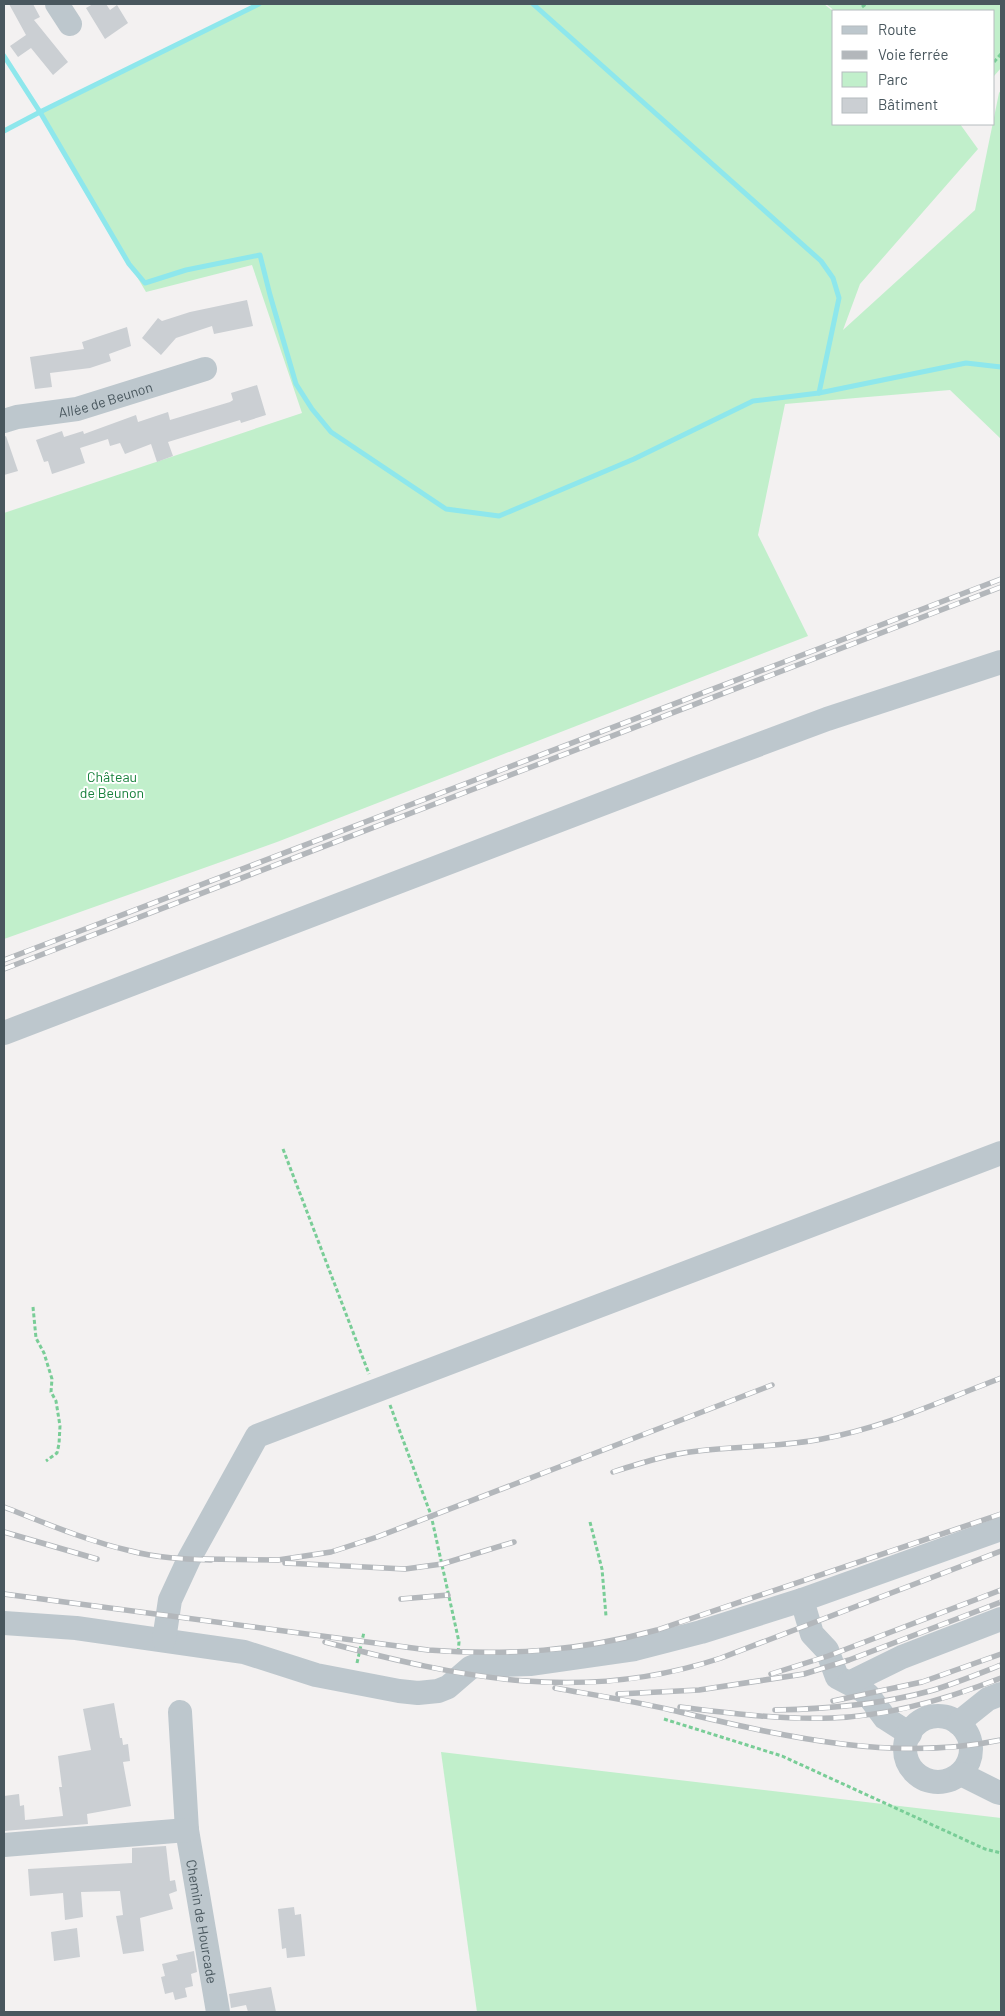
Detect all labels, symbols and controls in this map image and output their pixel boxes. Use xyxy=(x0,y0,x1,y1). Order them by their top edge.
legend xyxy=(832,10,995,125)
text: Route xyxy=(878,20,917,38)
text: Voie ferrée xyxy=(878,45,949,63)
text: Parc xyxy=(878,70,908,88)
text: Bâtiment xyxy=(878,95,938,113)
street label: Allée de Beunon xyxy=(57,378,154,420)
park label: Château de Beunon xyxy=(80,768,144,801)
street label: Chemin de Hourcade xyxy=(184,1858,222,1985)

